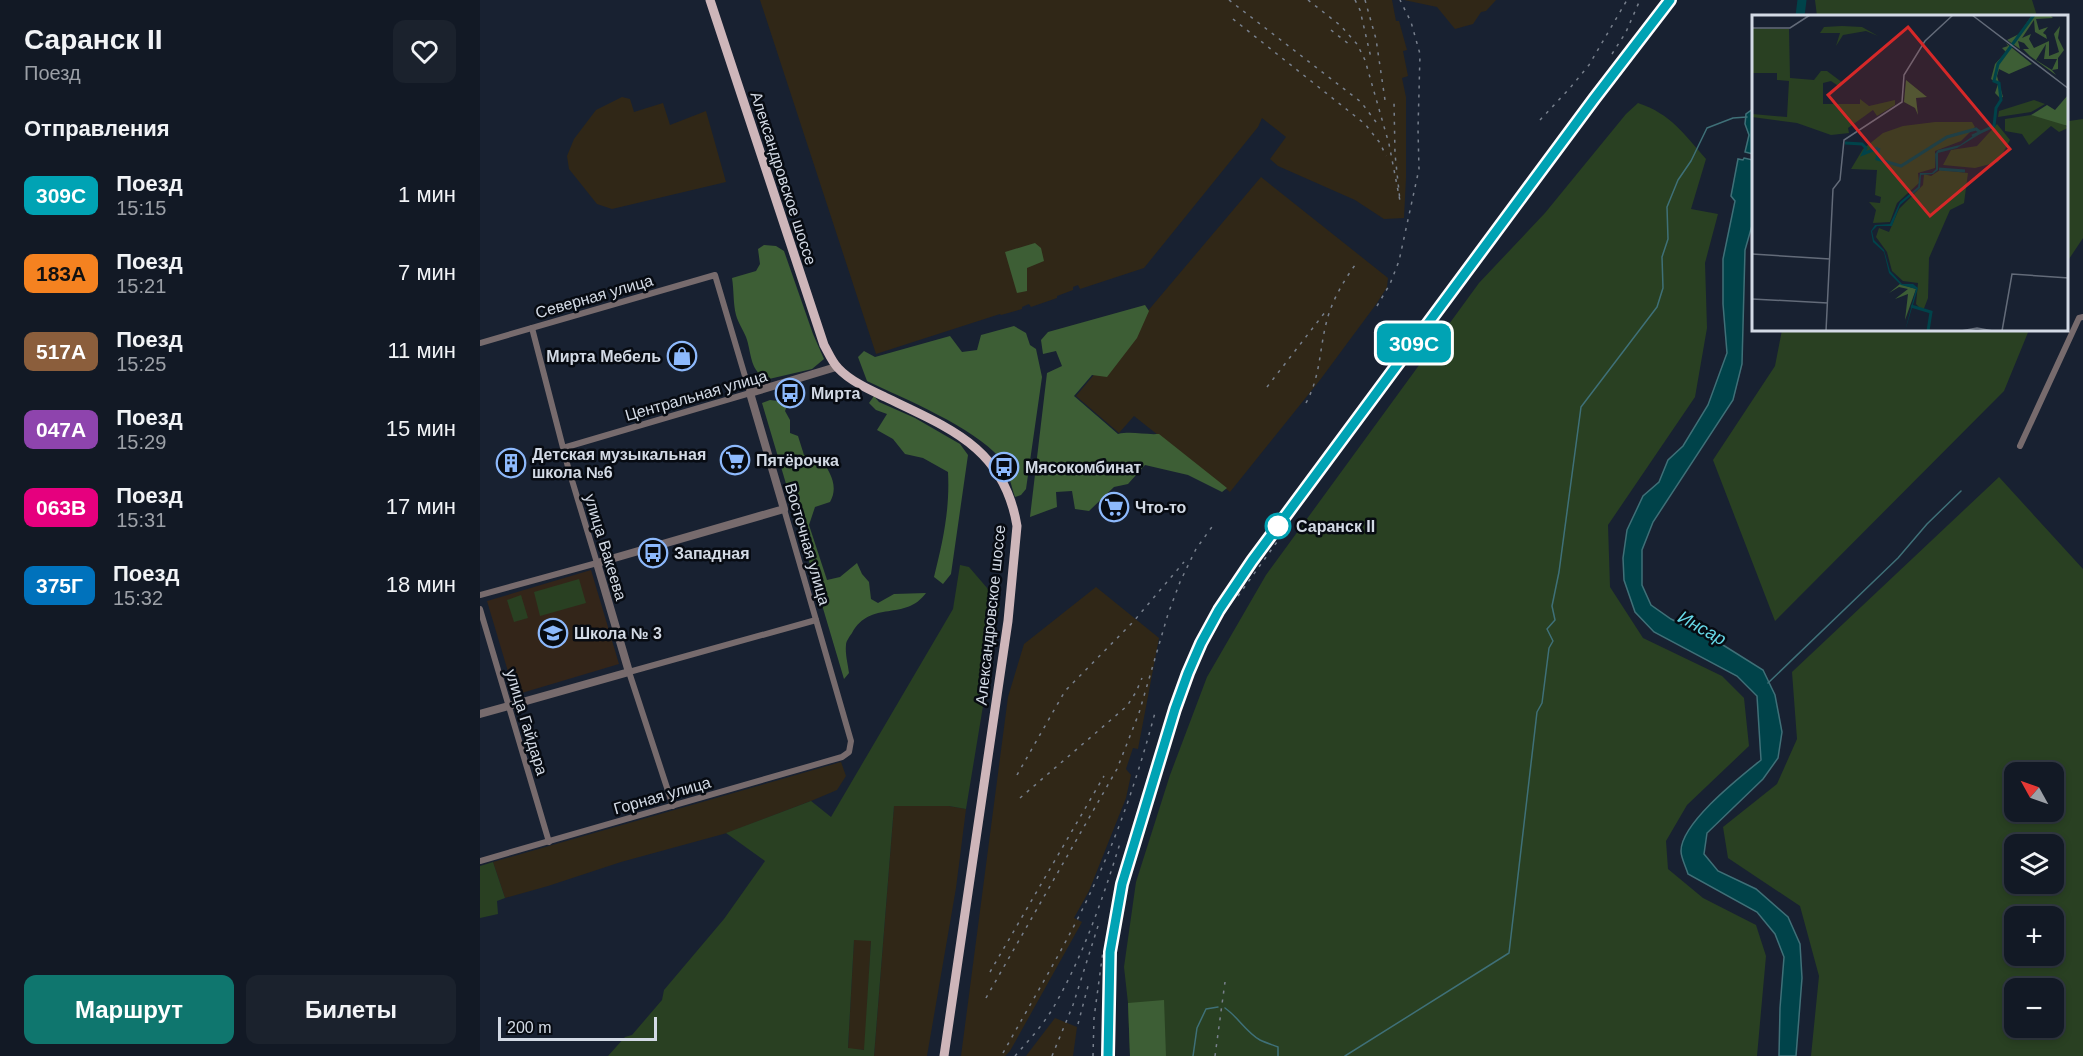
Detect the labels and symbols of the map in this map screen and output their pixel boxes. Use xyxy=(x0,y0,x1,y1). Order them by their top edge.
inset map xyxy=(1752,15,2068,332)
street label: Александровское шоссе xyxy=(747,89,820,267)
street label: Северная улица xyxy=(533,272,655,321)
line badge: 309С xyxy=(1372,324,1456,362)
shop icon: Мирта Мебель xyxy=(666,340,698,372)
place label: Мирта Мебель xyxy=(546,348,661,365)
street label: Центральная улица xyxy=(623,367,769,424)
bus stop icon: Мирта xyxy=(774,377,806,409)
place label: Мирта xyxy=(811,385,861,402)
supermarket icon: Пятёрочка xyxy=(719,444,751,476)
place label: Детская музыкальная школа №6 xyxy=(532,446,706,481)
building icon: Детская музыкальная школа №6 xyxy=(495,447,527,479)
bus stop icon: Мясокомбинат xyxy=(988,451,1020,483)
place label: Пятёрочка xyxy=(756,452,839,469)
place label: Мясокомбинат xyxy=(1025,459,1142,476)
street label: Восточная улица xyxy=(782,481,833,607)
supermarket icon: Что-то xyxy=(1098,491,1130,523)
street label: улица Вакеева xyxy=(581,492,630,602)
place label: Что-то xyxy=(1135,499,1187,516)
marker: Саранск II xyxy=(1265,513,1291,539)
place label: Саранск II xyxy=(1296,518,1375,535)
street label: Александровское шоссе xyxy=(973,524,1008,706)
bus stop icon: Западная xyxy=(637,537,669,569)
place label: Западная xyxy=(674,545,750,562)
water label: Инсар xyxy=(1674,607,1730,649)
school or university icon: Школа № 3 xyxy=(537,617,569,649)
place label: Школа № 3 xyxy=(574,625,662,642)
street label: улица Гайдара xyxy=(502,667,551,777)
north arrow xyxy=(2004,762,2064,822)
street label: Горная улица xyxy=(612,773,713,817)
scale bar xyxy=(498,1014,657,1042)

